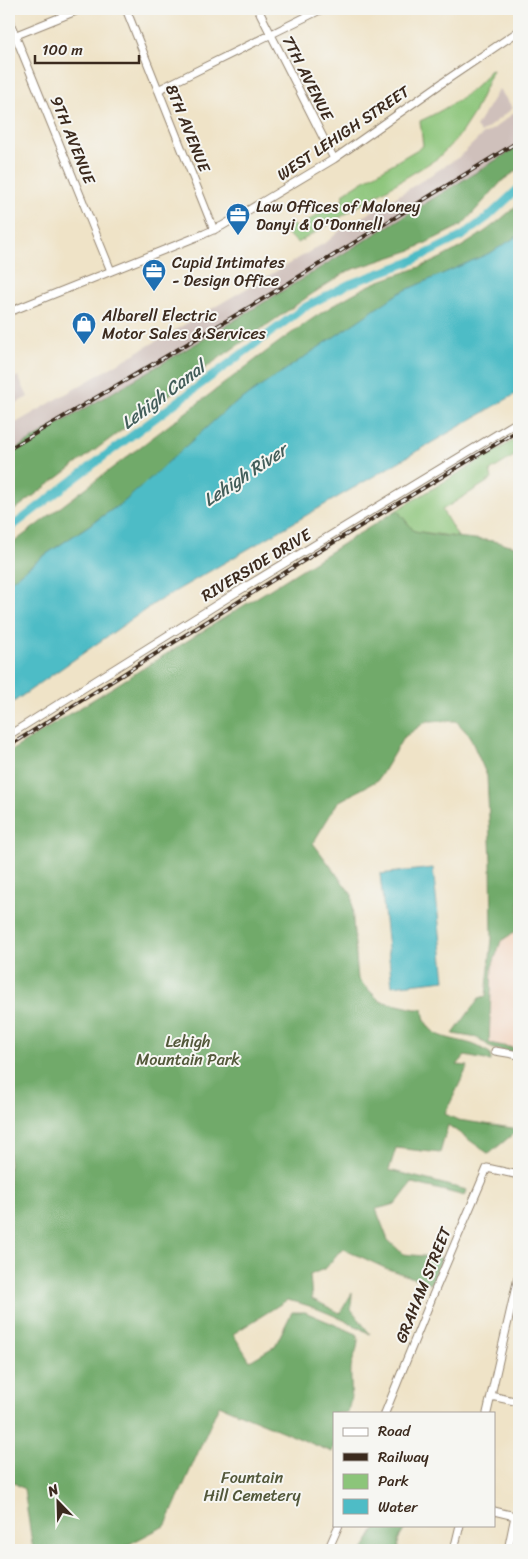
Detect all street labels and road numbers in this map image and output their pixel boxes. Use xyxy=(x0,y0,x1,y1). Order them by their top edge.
street label: 7TH AVENUE xyxy=(274,30,342,127)
street label: WEST LEHIGH STREET xyxy=(271,77,417,188)
street label: 8TH AVENUE xyxy=(157,79,219,178)
street label: 9TH AVENUE xyxy=(42,91,104,190)
street label: RIVERSIDE DRIVE xyxy=(195,520,318,609)
street label: GRAHAM STREET xyxy=(387,1221,460,1347)

